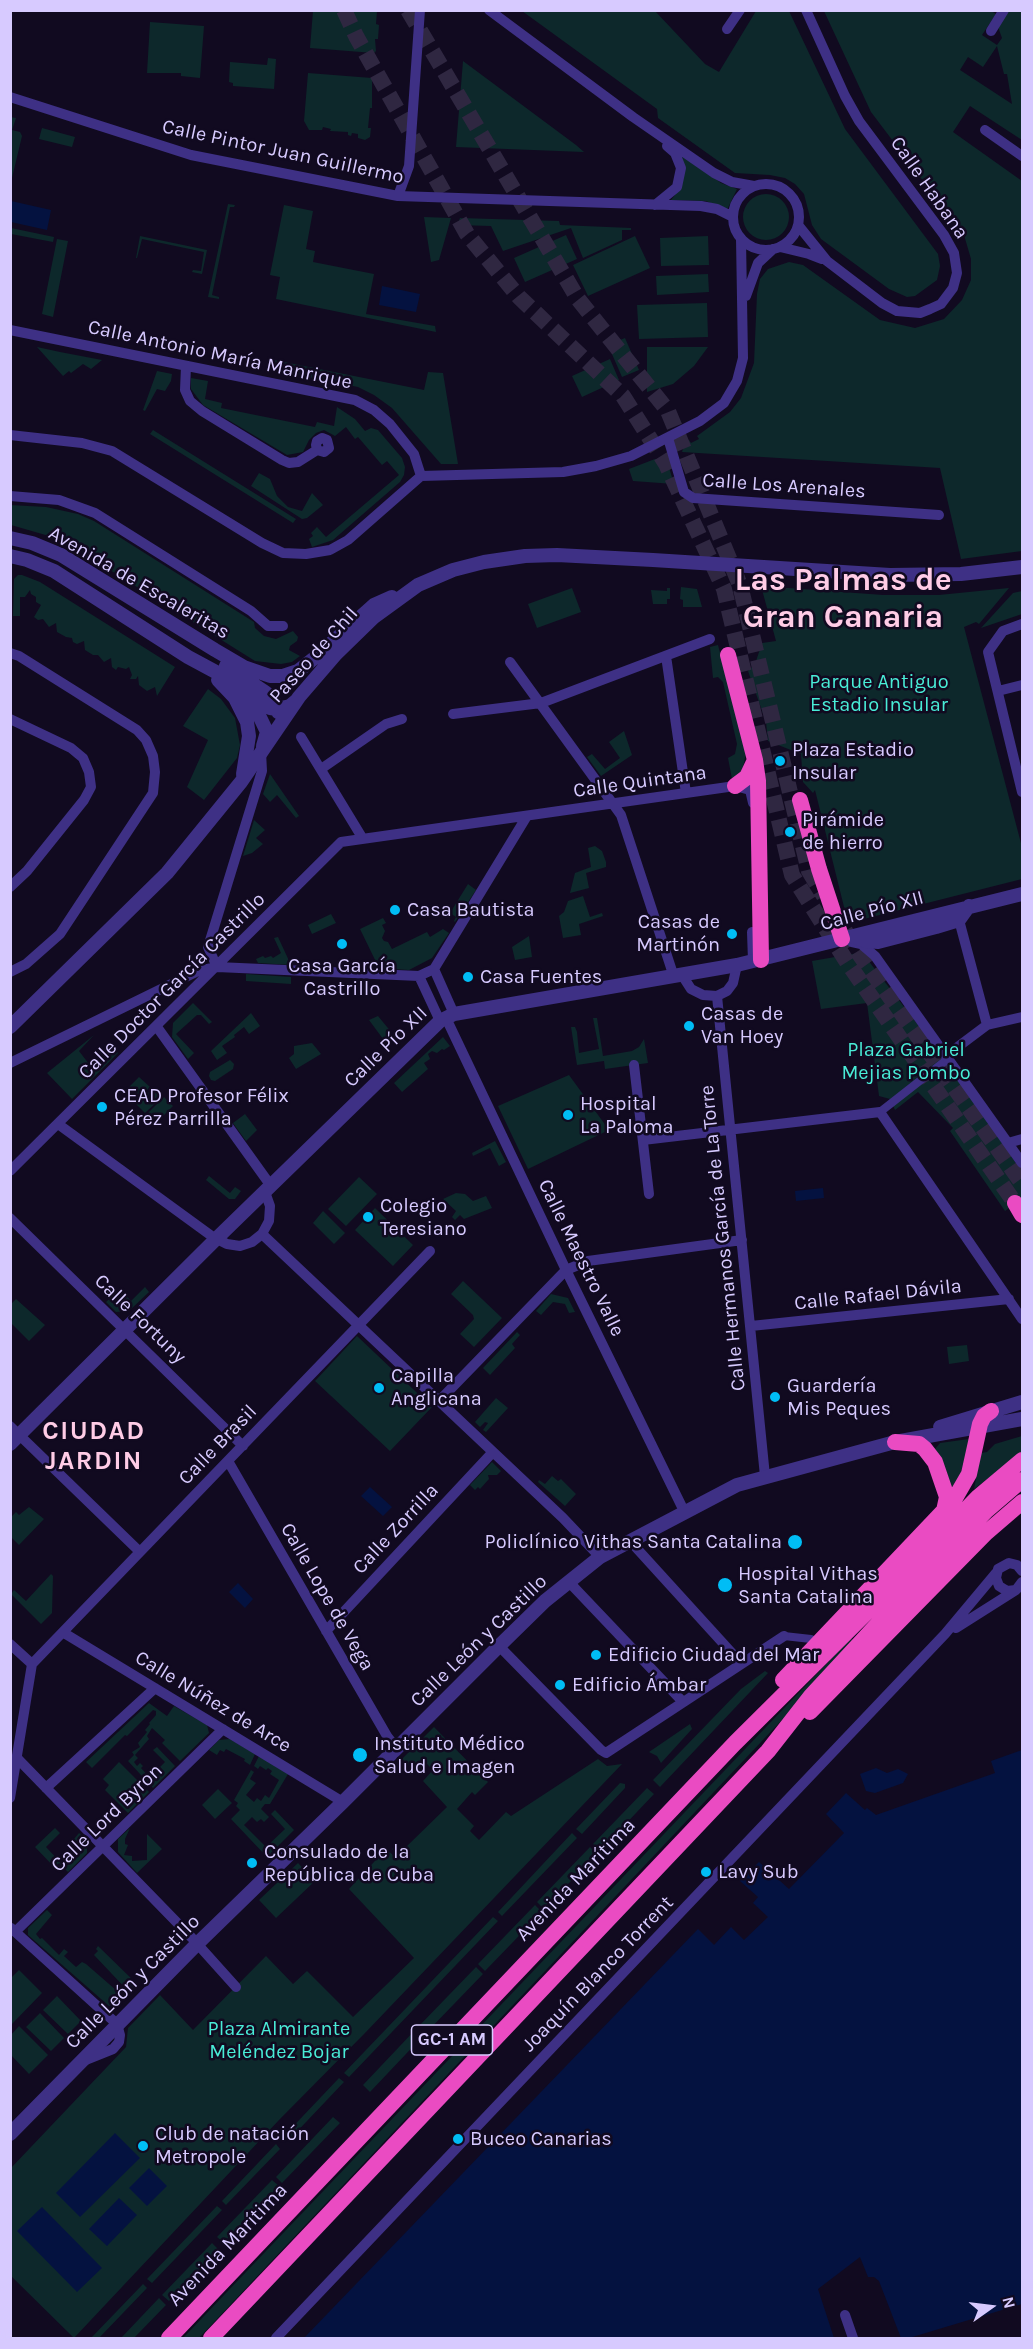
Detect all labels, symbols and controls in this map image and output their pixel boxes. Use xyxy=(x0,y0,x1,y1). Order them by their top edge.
street label: Calle Pintor Juan Guillermo xyxy=(160,115,406,189)
street label: Calle Habana xyxy=(885,132,973,244)
street label: Calle Antonio María Manrique xyxy=(86,315,354,395)
street label: Calle Los Arenales xyxy=(702,468,866,504)
street label: Avenida de Escaleritas xyxy=(44,521,234,645)
district label: Las Palmas de Gran Canaria xyxy=(734,562,952,637)
street label: Paseo de Chil xyxy=(264,602,364,708)
park label: Parque Antiguo Estadio Insular xyxy=(809,670,949,717)
place label: Plaza Estadio Insular xyxy=(792,738,914,785)
marker: Plaza Estadio Insular xyxy=(773,754,787,768)
street label: Calle Quintana xyxy=(572,761,708,803)
place label: Pirámide de hierro xyxy=(802,808,884,855)
marker: Pirámide de hierro xyxy=(783,825,797,839)
street label: Calle Pío XII xyxy=(818,886,926,936)
street label: Calle Doctor García Castrillo xyxy=(74,888,270,1084)
place label: Casa Bautista xyxy=(407,898,535,922)
marker: Casa Bautista xyxy=(388,903,402,917)
place label: Casas de Martinón xyxy=(636,910,720,957)
marker: Casas de Martinón xyxy=(725,927,739,941)
marker: Casa García Castrillo xyxy=(335,937,349,951)
place label: Casa García Castrillo xyxy=(288,954,396,1001)
place label: Casa Fuentes xyxy=(480,965,602,989)
marker: Casa Fuentes xyxy=(461,970,475,984)
street label: Calle Pío XII xyxy=(339,1001,433,1093)
place label: Casas de Van Hoey xyxy=(701,1002,783,1049)
marker: Casas de Van Hoey xyxy=(682,1019,696,1033)
park label: Plaza Gabriel Mejias Pombo xyxy=(841,1038,971,1085)
place label: CEAD Profesor Félix Pérez Parrilla xyxy=(114,1084,289,1131)
street label: Calle Hermanos García de La Torre xyxy=(695,1084,751,1392)
place label: Hospital La Paloma xyxy=(580,1092,673,1139)
marker: CEAD Profesor Félix Pérez Parrilla xyxy=(95,1100,109,1114)
marker: Hospital La Paloma xyxy=(561,1108,575,1122)
street label: Calle Maestro Valle xyxy=(533,1176,629,1340)
place label: Colegio Teresiano xyxy=(380,1194,467,1241)
marker: Colegio Teresiano xyxy=(361,1210,375,1224)
street label: Calle Fortuny xyxy=(89,1269,191,1369)
street label: Calle Rafael Dávila xyxy=(793,1274,963,1316)
place label: Capilla Anglicana xyxy=(391,1364,482,1411)
place label: Guardería Mis Peques xyxy=(787,1374,891,1421)
marker: Capilla Anglicana xyxy=(372,1381,386,1395)
marker: Guardería Mis Peques xyxy=(768,1390,782,1404)
street label: Calle Brasil xyxy=(174,1400,262,1490)
district label: CIUDAD JARDIN xyxy=(42,1416,146,1478)
street label: Calle Zorrilla xyxy=(348,1479,444,1579)
street label: Calle Lope de Vega xyxy=(275,1519,379,1675)
place label: Policlínico Vithas Santa Catalina xyxy=(485,1530,782,1554)
marker: Policlínico Vithas Santa Catalina xyxy=(786,1533,804,1551)
place label: Hospital Vithas Santa Catalina xyxy=(738,1562,878,1609)
street label: Calle León y Castillo xyxy=(406,1570,552,1712)
marker: Hospital Vithas Santa Catalina xyxy=(716,1576,734,1594)
place label: Edificio Ciudad del Mar xyxy=(608,1643,819,1667)
street label: Calle Núñez de Arce xyxy=(131,1646,295,1758)
marker: Edificio Ciudad del Mar xyxy=(589,1648,603,1662)
place label: Edificio Ámbar xyxy=(572,1673,706,1697)
marker: Edificio Ámbar xyxy=(553,1678,567,1692)
place label: Instituto Médico Salud e Imagen xyxy=(374,1732,525,1779)
marker: Instituto Médico Salud e Imagen xyxy=(351,1746,369,1764)
street label: Calle Lord Byron xyxy=(46,1759,168,1877)
street label: Avenida Marítima xyxy=(511,1814,641,1946)
place label: Consulado de la República de Cuba xyxy=(264,1840,434,1887)
marker: Consulado de la República de Cuba xyxy=(245,1856,259,1870)
place label: Lavy Sub xyxy=(718,1860,799,1884)
marker: Lavy Sub xyxy=(699,1865,713,1879)
street label: Joaquín Blanco Torrent xyxy=(517,1891,679,2057)
street label: Calle León y Castillo xyxy=(61,1910,205,2054)
park label: Plaza Almirante Meléndez Bojar xyxy=(208,2017,350,2064)
road number: GC-1 AM xyxy=(412,2025,492,2055)
place label: Club de natación Metropole xyxy=(155,2122,309,2169)
place label: Buceo Canarias xyxy=(470,2127,612,2151)
marker: Buceo Canarias xyxy=(451,2132,465,2146)
marker: Club de natación Metropole xyxy=(136,2139,150,2153)
street label: Avenida Marítima xyxy=(163,2179,293,2311)
north arrow xyxy=(961,2277,1021,2337)
text: N xyxy=(998,2295,1020,2310)

